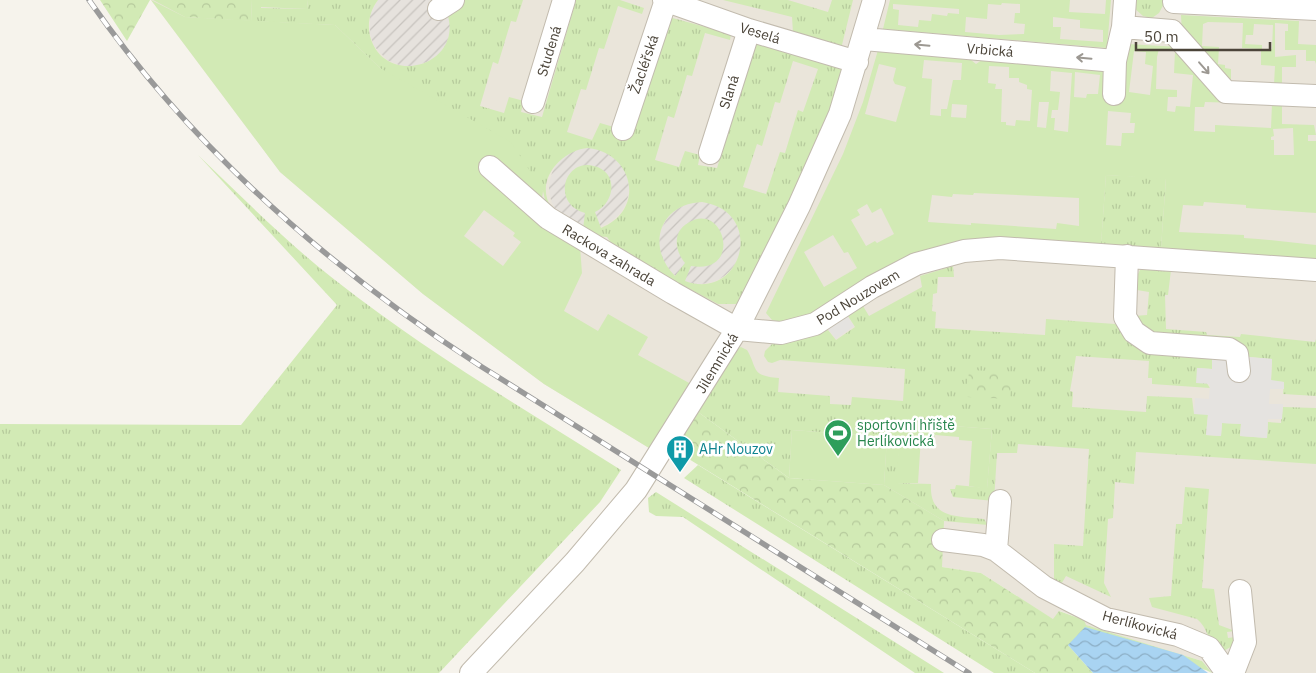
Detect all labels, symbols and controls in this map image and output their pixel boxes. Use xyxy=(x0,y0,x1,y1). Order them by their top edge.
street label: Veselá xyxy=(737,18,783,48)
scale bar xyxy=(1136,20,1270,52)
street label: Studená xyxy=(533,23,565,79)
text: 50 m xyxy=(1144,27,1179,46)
street label: Žacléřská xyxy=(625,31,663,96)
street label: Vrbická xyxy=(966,39,1015,61)
one-way arrow xyxy=(914,40,930,49)
one-way arrow xyxy=(1076,53,1092,63)
one-way arrow xyxy=(1198,61,1210,74)
street label: Slaná xyxy=(715,72,743,111)
street label: Rackova zahrada xyxy=(559,220,659,290)
street label: Pod Nouzovem xyxy=(813,265,903,329)
street label: Jilemnická xyxy=(692,329,742,397)
place label: sportovní hřiště Herlíkovická xyxy=(857,416,955,450)
sports icon: sportovní hřiště Herlíkovická xyxy=(823,418,853,457)
building icon: AHr Nouzov xyxy=(665,434,695,473)
place label: AHr Nouzov xyxy=(699,440,773,458)
street label: Herlíkovická xyxy=(1100,606,1180,644)

